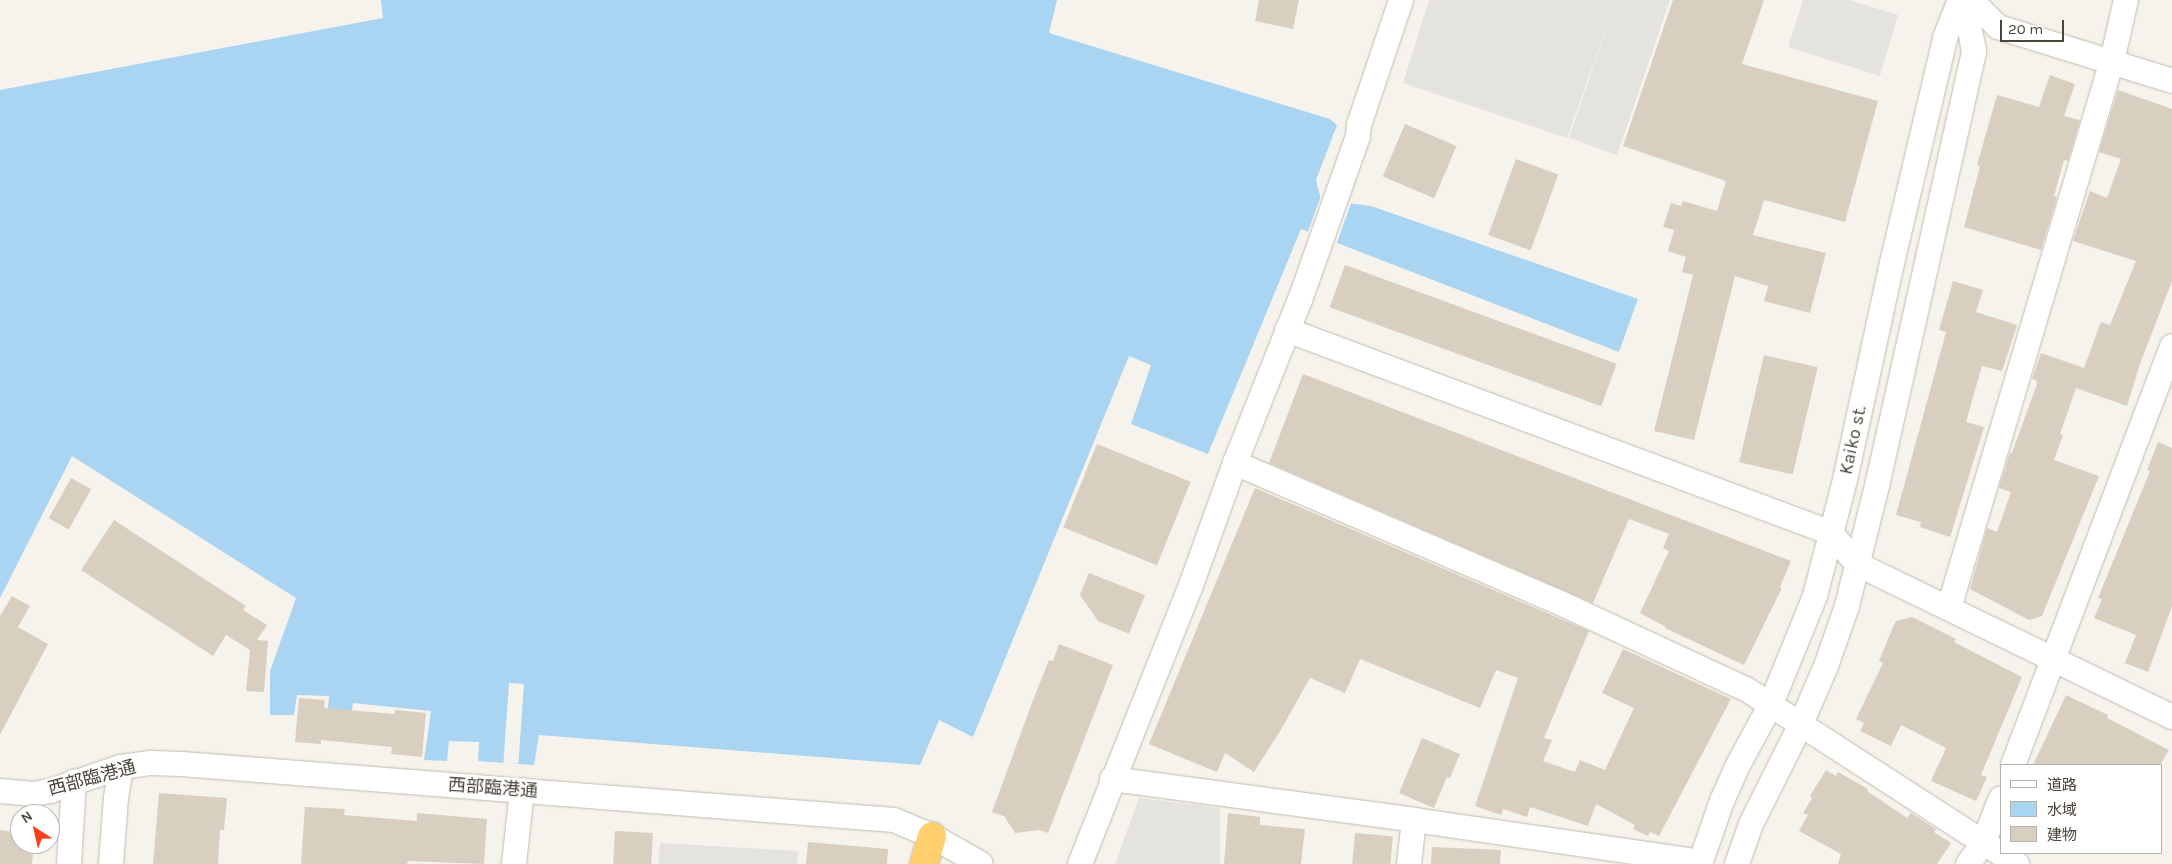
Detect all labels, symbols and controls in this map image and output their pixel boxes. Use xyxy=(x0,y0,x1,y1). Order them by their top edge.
scale bar xyxy=(2002,10,2066,42)
text: 20 m xyxy=(2008,20,2043,38)
street label: Kaiko st. xyxy=(1835,404,1871,476)
street label: 西部臨港通 xyxy=(46,756,138,800)
legend xyxy=(2000,764,2162,854)
street label: 西部臨港通 xyxy=(447,774,539,802)
text: 道路 xyxy=(2047,776,2077,794)
text: 水域 xyxy=(2047,801,2077,819)
north arrow xyxy=(10,804,60,854)
text: N xyxy=(18,807,36,827)
text: 建物 xyxy=(2047,826,2077,844)

